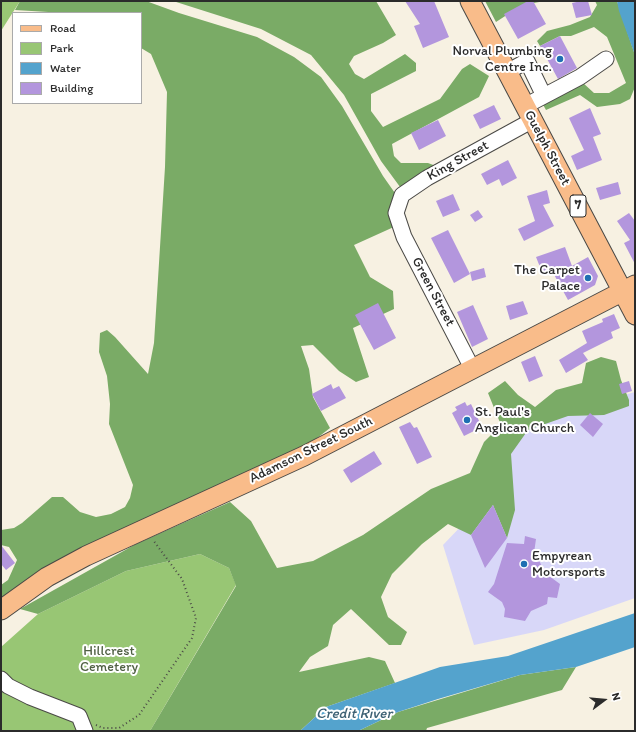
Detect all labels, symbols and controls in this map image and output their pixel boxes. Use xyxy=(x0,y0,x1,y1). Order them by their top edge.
legend xyxy=(12,12,142,104)
text: Road xyxy=(50,21,76,35)
text: Park xyxy=(50,41,74,55)
place label: Norval Plumbing Centre Inc. xyxy=(452,43,552,76)
marker: Norval Plumbing Centre Inc. xyxy=(555,54,565,64)
text: Water xyxy=(50,61,81,75)
text: Building xyxy=(50,81,93,95)
street label: Guelph Street xyxy=(520,108,574,188)
street label: King Street xyxy=(424,137,492,185)
road number: 7 xyxy=(570,195,586,217)
street label: Green Street xyxy=(408,254,458,330)
place label: The Carpet Palace xyxy=(514,262,580,294)
marker: The Carpet Palace xyxy=(583,273,593,283)
place label: St. Paul's Anglican Church xyxy=(475,404,574,436)
street label: Adamson Street South xyxy=(247,413,375,487)
marker: St. Paul's Anglican Church xyxy=(462,415,472,425)
place label: Empyrean Motorsports xyxy=(532,548,605,580)
marker: Empyrean Motorsports xyxy=(519,559,529,569)
park label: Hillcrest Cemetery xyxy=(80,643,138,676)
north arrow xyxy=(584,680,624,720)
text: N xyxy=(609,691,623,702)
water label: Credit River xyxy=(316,705,392,723)

